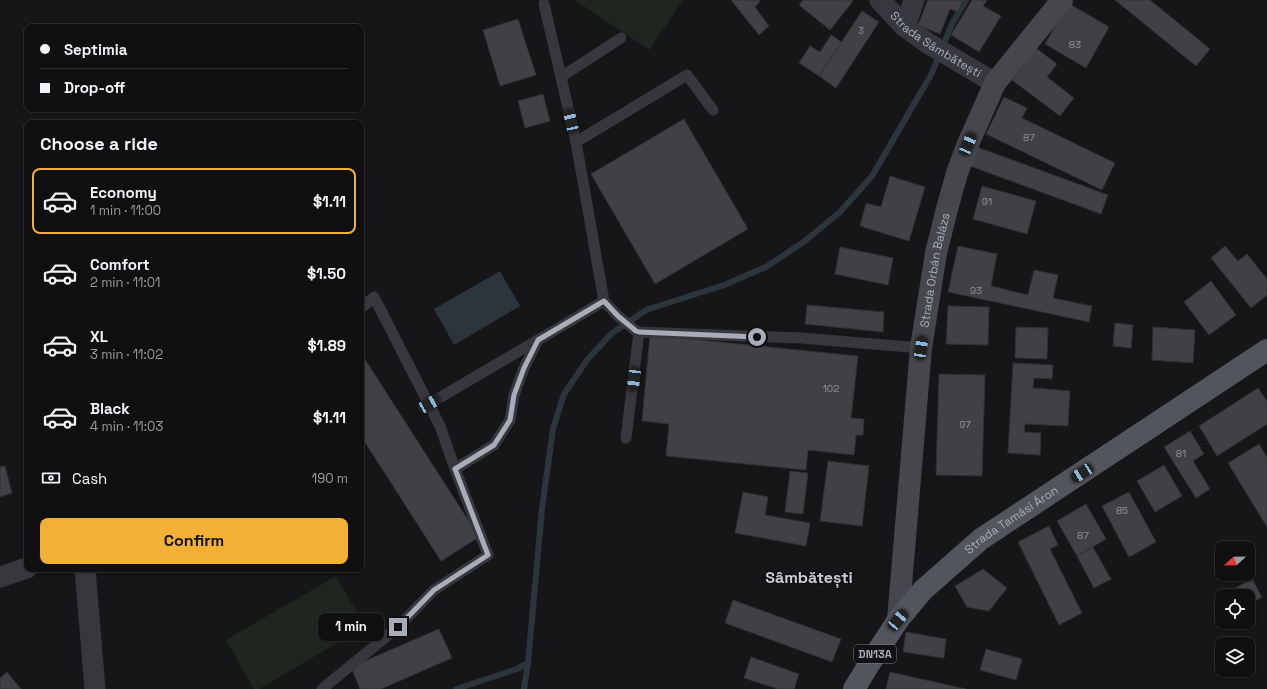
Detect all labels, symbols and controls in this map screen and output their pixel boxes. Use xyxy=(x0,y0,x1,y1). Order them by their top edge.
street label: Strada Sâmbătești xyxy=(886,8,984,81)
house number: 3 xyxy=(858,24,864,37)
house number: 83 xyxy=(1069,38,1081,51)
text: Septimia xyxy=(64,40,127,59)
text: Drop-off xyxy=(64,78,125,97)
car xyxy=(562,108,580,134)
car xyxy=(958,131,978,157)
house number: 87 xyxy=(1023,131,1035,144)
text: Choose a ride xyxy=(40,132,158,155)
icon: car xyxy=(42,183,78,219)
text: Economy xyxy=(90,183,157,202)
text: $1.11 xyxy=(313,192,346,211)
house number: 91 xyxy=(982,195,992,208)
text: 1 min · 11:00 xyxy=(90,202,161,219)
street label: Strada Orbán Balázs xyxy=(916,211,954,329)
icon: car xyxy=(42,255,78,291)
text: Comfort xyxy=(90,255,150,274)
text: $1.50 xyxy=(307,264,346,283)
text: 2 min · 11:01 xyxy=(90,274,161,291)
house number: 93 xyxy=(970,284,982,297)
icon: car xyxy=(42,327,78,363)
text: XL xyxy=(90,327,108,346)
route start xyxy=(748,328,766,346)
car xyxy=(913,335,929,361)
text: $1.89 xyxy=(307,336,346,355)
text: 3 min · 11:02 xyxy=(90,346,163,363)
car xyxy=(627,366,641,392)
house number: 102 xyxy=(823,382,839,395)
car xyxy=(416,393,442,415)
icon: car xyxy=(42,399,78,435)
text: Black xyxy=(90,399,130,418)
text: $1.11 xyxy=(313,408,346,427)
text: 4 min · 11:03 xyxy=(90,418,163,435)
house number: 97 xyxy=(959,418,971,431)
house number: 81 xyxy=(1176,447,1186,460)
car xyxy=(1069,461,1095,485)
icon: cash xyxy=(40,467,62,489)
text: Cash xyxy=(72,469,107,488)
text: 190 m xyxy=(312,470,348,487)
street label: Strada Tamási Áron xyxy=(961,482,1061,558)
house number: 85 xyxy=(1116,504,1128,517)
button: Confirm xyxy=(40,518,348,564)
house number: 87 xyxy=(1077,529,1089,542)
north arrow xyxy=(1215,541,1255,581)
map controls xyxy=(1215,541,1255,677)
district label: Sâmbătești xyxy=(765,567,853,588)
button: locate xyxy=(1215,589,1255,629)
car xyxy=(886,607,910,633)
callout: 1 min xyxy=(318,613,384,641)
text: 1 min xyxy=(335,618,367,635)
route end xyxy=(389,618,407,636)
button: layers xyxy=(1215,637,1255,677)
road number: DN13A xyxy=(854,645,896,663)

